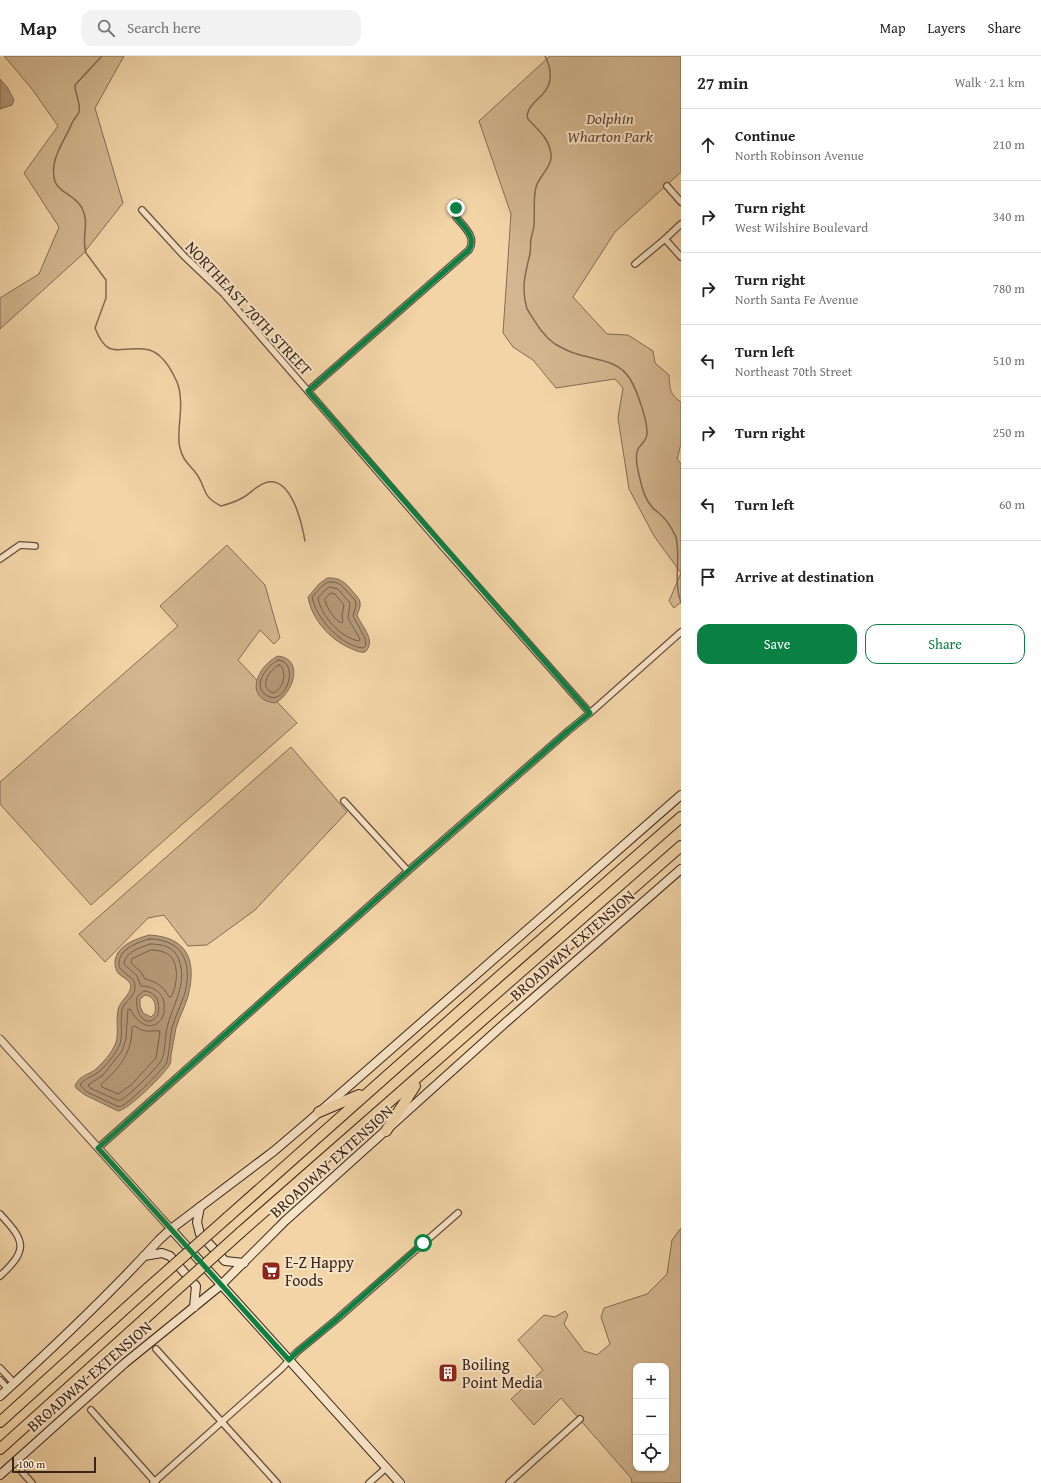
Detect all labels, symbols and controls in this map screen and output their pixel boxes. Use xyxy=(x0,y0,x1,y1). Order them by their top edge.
search box xyxy=(81,10,361,46)
text: Map xyxy=(20,14,57,42)
icon: search xyxy=(95,17,117,39)
text: Search here xyxy=(127,17,201,38)
text: Map xyxy=(880,18,906,38)
text: Layers xyxy=(928,18,966,38)
text: Share xyxy=(988,18,1021,38)
text: 27 min xyxy=(697,70,748,95)
text: Walk · 2.1 km xyxy=(954,73,1025,92)
park label: Dolphin Wharton Park xyxy=(567,106,653,148)
text: Continue xyxy=(735,125,796,146)
icon: ahead xyxy=(697,134,719,156)
text: 210 m xyxy=(993,135,1025,154)
text: North Robinson Avenue xyxy=(735,146,864,165)
text: Turn right xyxy=(735,197,806,218)
route end xyxy=(447,199,465,217)
icon: right xyxy=(697,206,719,228)
text: 340 m xyxy=(993,207,1025,226)
text: West Wilshire Boulevard xyxy=(735,218,868,237)
street label: NORTHEAST 70TH STREET xyxy=(180,235,318,381)
text: Turn right xyxy=(735,269,806,290)
icon: right xyxy=(697,278,719,300)
text: 780 m xyxy=(993,279,1025,298)
text: North Santa Fe Avenue xyxy=(735,290,858,309)
text: Turn left xyxy=(735,341,794,362)
icon: left xyxy=(697,350,719,372)
text: 510 m xyxy=(993,351,1025,370)
text: Northeast 70th Street xyxy=(735,362,852,381)
icon: right xyxy=(697,422,719,444)
text: Turn right xyxy=(735,422,806,443)
text: 250 m xyxy=(993,423,1025,442)
icon: left xyxy=(697,494,719,516)
text: Turn left xyxy=(735,494,794,515)
text: 60 m xyxy=(999,495,1025,514)
icon: arrive xyxy=(697,566,719,588)
text: Arrive at destination xyxy=(735,566,874,587)
button: Save xyxy=(697,624,857,664)
button: Share xyxy=(865,624,1025,664)
street label: BROADWAY EXTENSION xyxy=(504,883,640,1006)
street label: BROADWAY EXTENSION xyxy=(264,1099,399,1223)
route start xyxy=(414,1234,432,1252)
place label: E-Z Happy Foods xyxy=(285,1250,354,1292)
supermarket icon: E-Z Happy Foods xyxy=(260,1260,282,1282)
street label: BROADWAY EXTENSION xyxy=(21,1314,157,1437)
place label: Boiling Point Media xyxy=(462,1352,543,1394)
building icon: Boiling Point Media xyxy=(437,1362,459,1384)
map controls xyxy=(633,1363,669,1471)
button: + xyxy=(633,1363,669,1399)
button: − xyxy=(633,1399,669,1435)
button: locate xyxy=(633,1435,669,1471)
scale bar xyxy=(12,1455,96,1474)
text: 100 m xyxy=(18,1456,45,1472)

